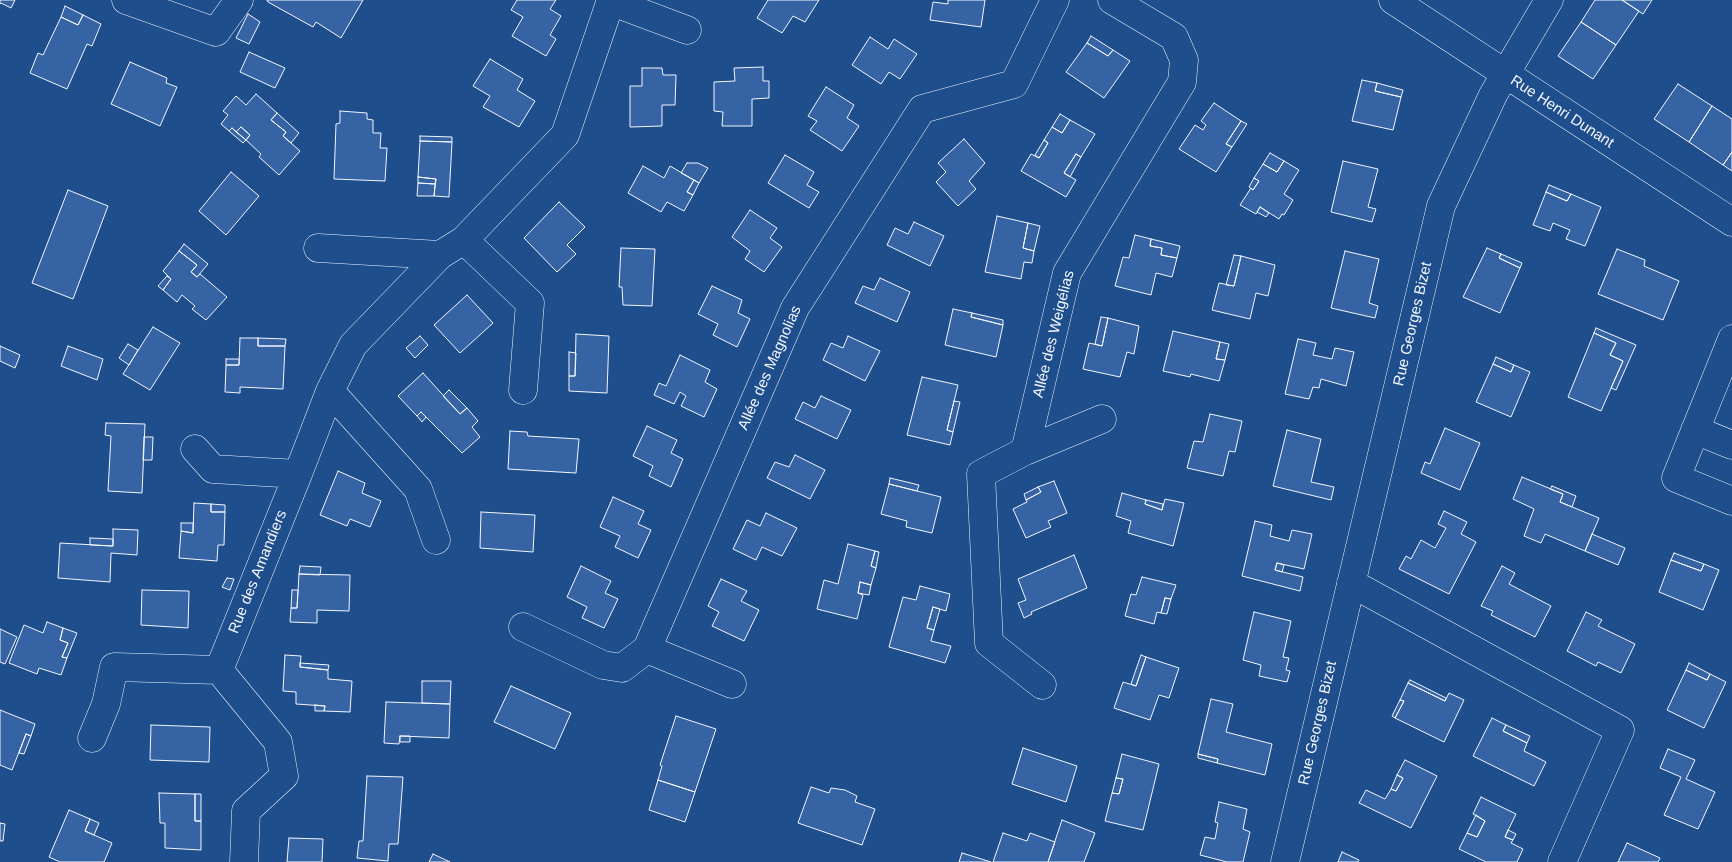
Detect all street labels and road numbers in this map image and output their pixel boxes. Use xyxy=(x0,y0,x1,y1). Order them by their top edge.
street label: Rue Henri Dunant xyxy=(1507,72,1617,152)
street label: Rue Georges Bizet xyxy=(1390,260,1436,388)
street label: Allée des Weigélias xyxy=(1029,268,1079,400)
street label: Allée des Magnolias xyxy=(734,303,806,433)
street label: Rue des Amandiers xyxy=(225,508,291,636)
street label: Rue Georges Bizet xyxy=(1295,659,1341,787)

